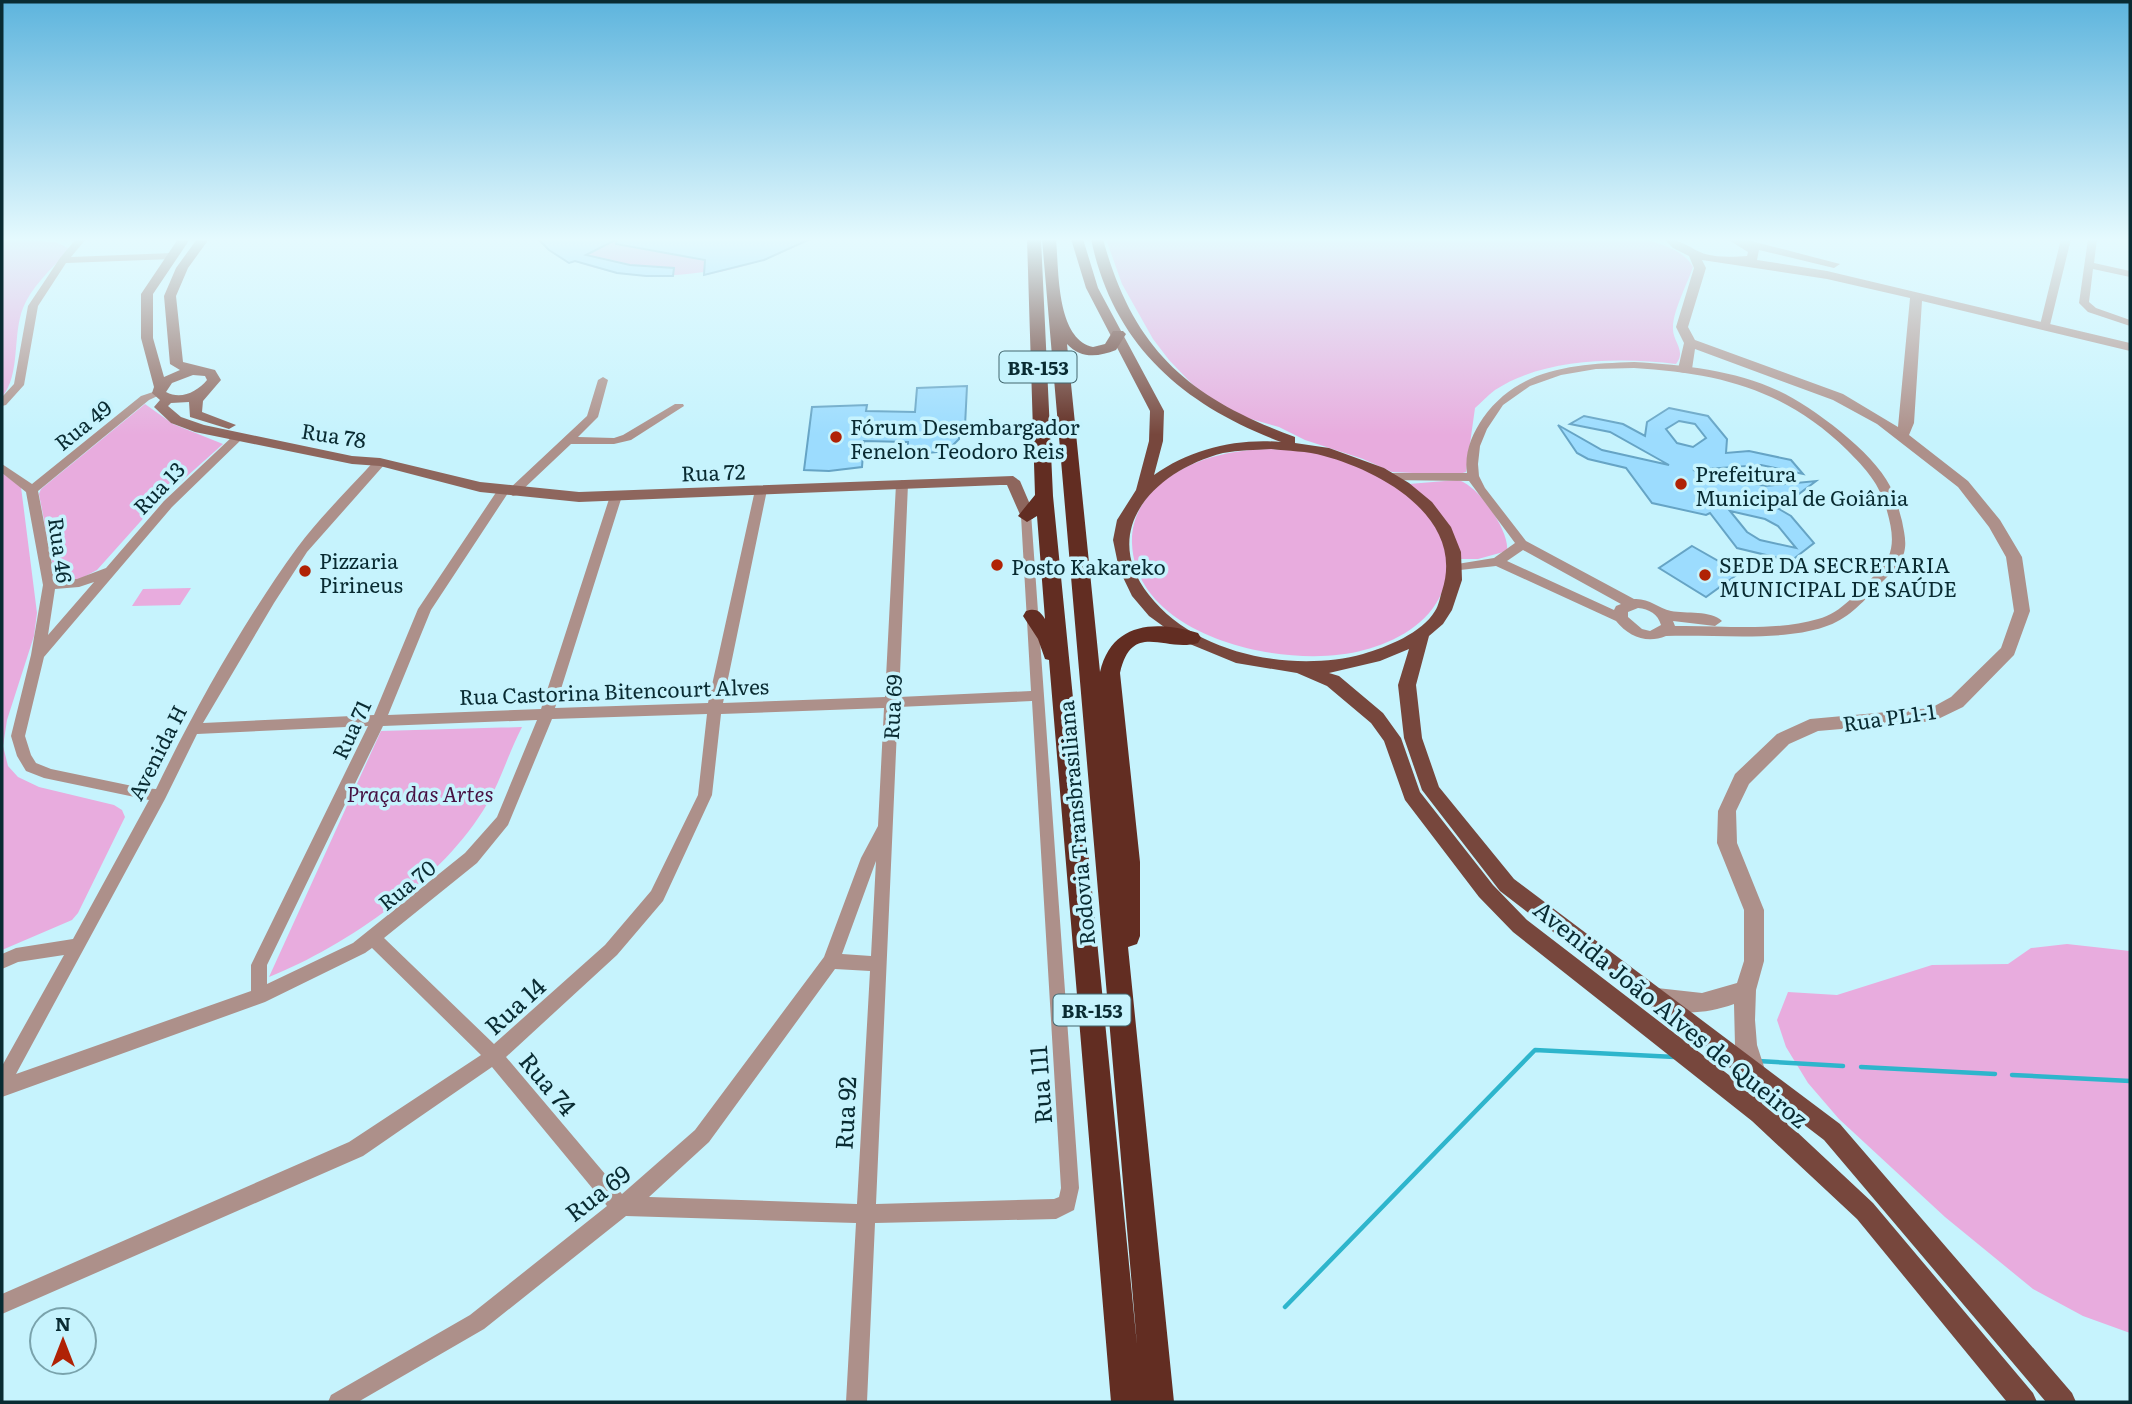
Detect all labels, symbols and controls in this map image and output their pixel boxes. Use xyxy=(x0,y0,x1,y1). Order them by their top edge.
road number: BR-153 xyxy=(1000,352,1076,382)
street label: Rua 49 xyxy=(47,391,117,457)
place label: Fórum Desembargador Fenelon Teodoro Reis xyxy=(850,410,1080,465)
street label: Rua 78 xyxy=(299,414,369,454)
marker: Fórum Desembargador Fenelon Teodoro Reis xyxy=(828,429,844,445)
street label: Rua 13 xyxy=(125,454,191,520)
street label: Rua 72 xyxy=(680,454,746,488)
place label: Prefeitura Municipal de Goiânia xyxy=(1695,457,1909,512)
marker: Prefeitura Municipal de Goiânia xyxy=(1673,476,1689,492)
street label: Rua 46 xyxy=(42,515,82,585)
place label: Pizzaria Pirineus xyxy=(319,544,403,599)
place label: SEDE DA SECRETARIA MUNICIPAL DE SAÚDE xyxy=(1719,548,1957,603)
place label: Posto Kakareko xyxy=(1011,550,1166,581)
marker: Posto Kakareko xyxy=(989,557,1005,573)
marker: Pizzaria Pirineus xyxy=(297,563,313,579)
marker: SEDE DA SECRETARIA MUNICIPAL DE SAÚDE xyxy=(1697,567,1713,583)
street label: Rua Castorina Bitencourt Alves xyxy=(458,669,770,711)
street label: Rua 69 xyxy=(874,674,908,740)
street label: Rua 71 xyxy=(323,694,377,764)
street label: Rua PL1-1 xyxy=(1840,694,1938,738)
street label: Avenida H xyxy=(119,699,193,805)
street label: Rodovia Transbrasiliana xyxy=(1049,699,1101,947)
park label: Praça das Artes xyxy=(347,777,494,808)
street label: Rua 70 xyxy=(371,851,441,917)
street label: Avenida João Alves de Queiroz xyxy=(1527,891,1817,1135)
street label: Rua 14 xyxy=(476,968,552,1042)
road number: BR-153 xyxy=(1054,994,1130,1026)
street label: Rua 74 xyxy=(512,1044,586,1122)
street label: Rua 111 xyxy=(1019,1044,1059,1125)
street label: Rua 92 xyxy=(825,1075,863,1151)
street label: Rua 69 xyxy=(557,1155,637,1229)
north arrow xyxy=(28,1306,98,1376)
text: N xyxy=(55,1309,71,1337)

